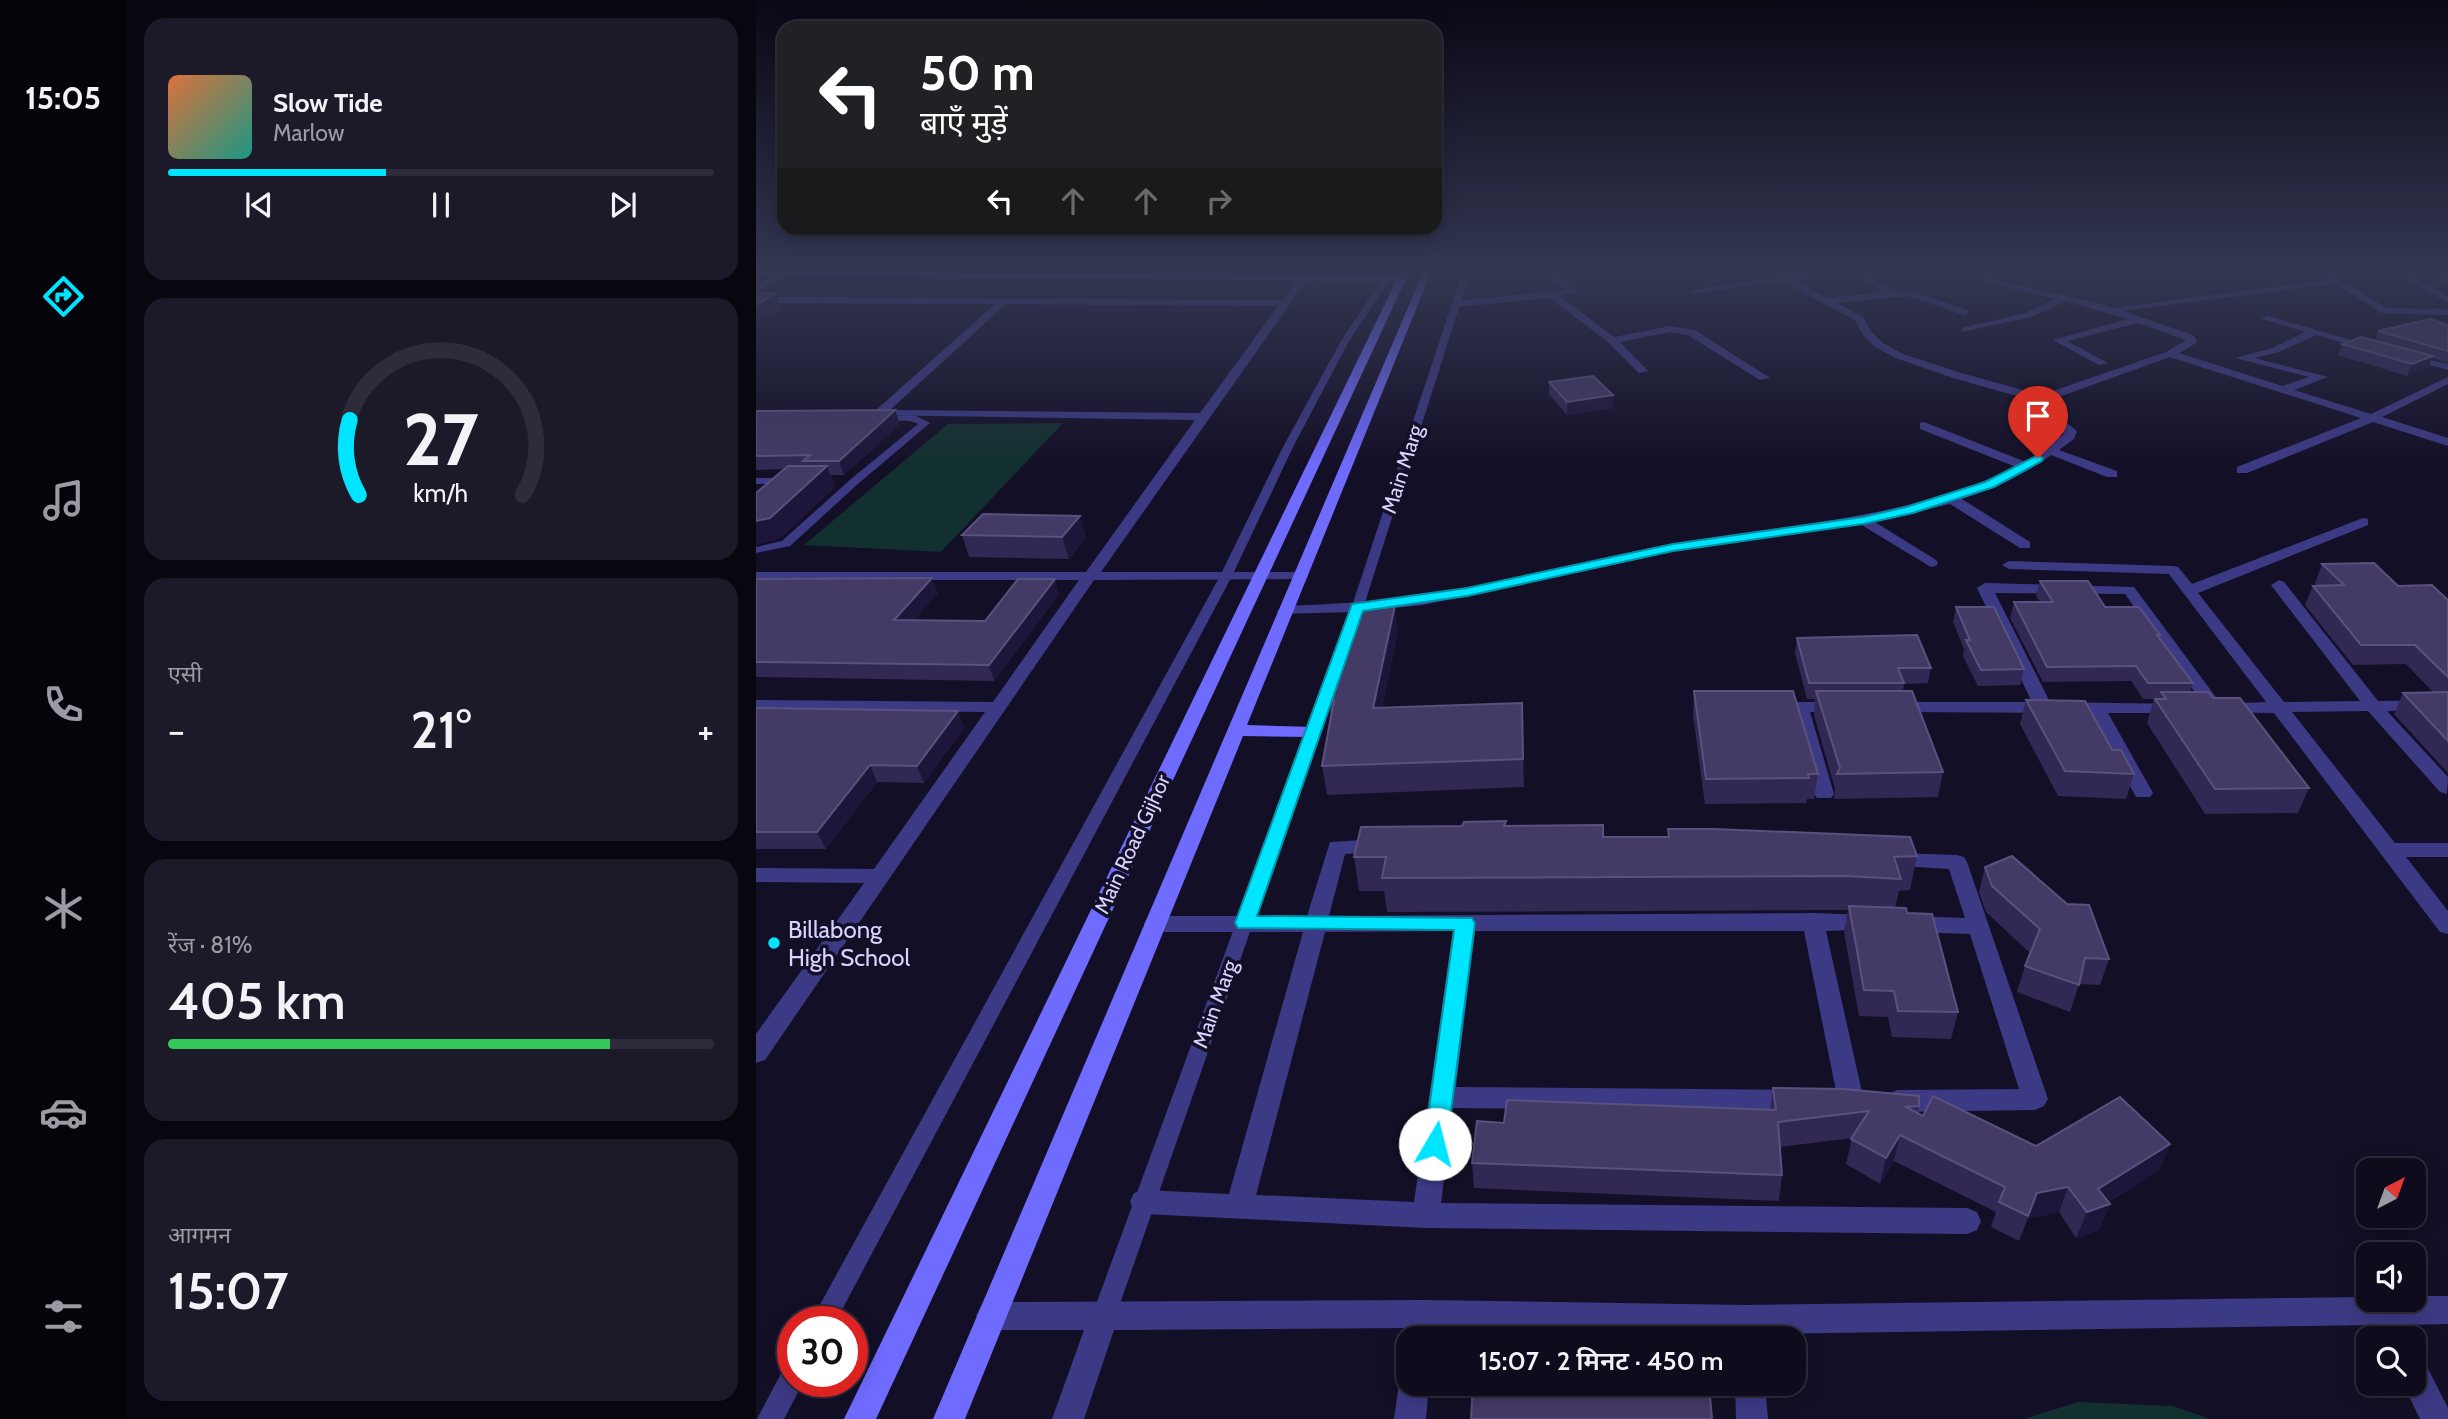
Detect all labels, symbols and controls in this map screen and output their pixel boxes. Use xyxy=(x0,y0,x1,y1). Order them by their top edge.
text: 50 m xyxy=(920,43,1035,102)
icon: left xyxy=(805,49,896,140)
text: 15:05 xyxy=(25,78,101,117)
text: Slow Tide xyxy=(273,87,383,119)
text: बाएँ मुड़ें xyxy=(920,103,1008,142)
text: Marlow xyxy=(273,119,344,147)
icon: left xyxy=(981,182,1019,220)
icon: ahead xyxy=(1054,182,1092,220)
icon: ahead xyxy=(1127,182,1165,220)
icon: right xyxy=(1200,182,1238,220)
icon: previous xyxy=(240,186,278,224)
icon: pause xyxy=(422,186,460,224)
icon: next xyxy=(604,186,642,224)
icon: directions xyxy=(39,272,88,321)
pin xyxy=(2008,386,2068,458)
text: 27 xyxy=(403,396,479,484)
icon: arrive xyxy=(2019,397,2057,435)
street label: Main Marg xyxy=(1376,421,1428,517)
icon: music xyxy=(39,476,88,525)
text: km/h xyxy=(414,478,468,508)
text: एसी xyxy=(168,660,202,688)
icon: phone xyxy=(39,680,88,729)
text: 21° xyxy=(411,698,471,761)
text: − xyxy=(168,707,185,754)
text: + xyxy=(697,707,714,754)
street label: Main Road Gijhor xyxy=(1089,770,1176,918)
icon: climate xyxy=(39,884,88,933)
place label: Billabong High School xyxy=(788,915,910,972)
text: रेंज · 81% xyxy=(168,931,252,959)
marker: Billabong High School xyxy=(766,935,782,951)
street label: Main Marg xyxy=(1188,956,1243,1051)
text: 405 km xyxy=(168,969,346,1032)
icon: car xyxy=(39,1088,88,1137)
position arrow xyxy=(1398,1107,1472,1181)
north arrow xyxy=(2356,1158,2426,1228)
map controls xyxy=(2356,1158,2426,1396)
text: आगमन xyxy=(168,1221,231,1249)
button: sound xyxy=(2356,1242,2426,1312)
text: 15:07 xyxy=(168,1259,288,1322)
icon: filters xyxy=(39,1292,88,1341)
speed limit sign: 30 xyxy=(777,1306,868,1397)
button: search xyxy=(2356,1326,2426,1396)
text: 15:07 · 2 मिनट · 450 m xyxy=(1479,1345,1723,1377)

